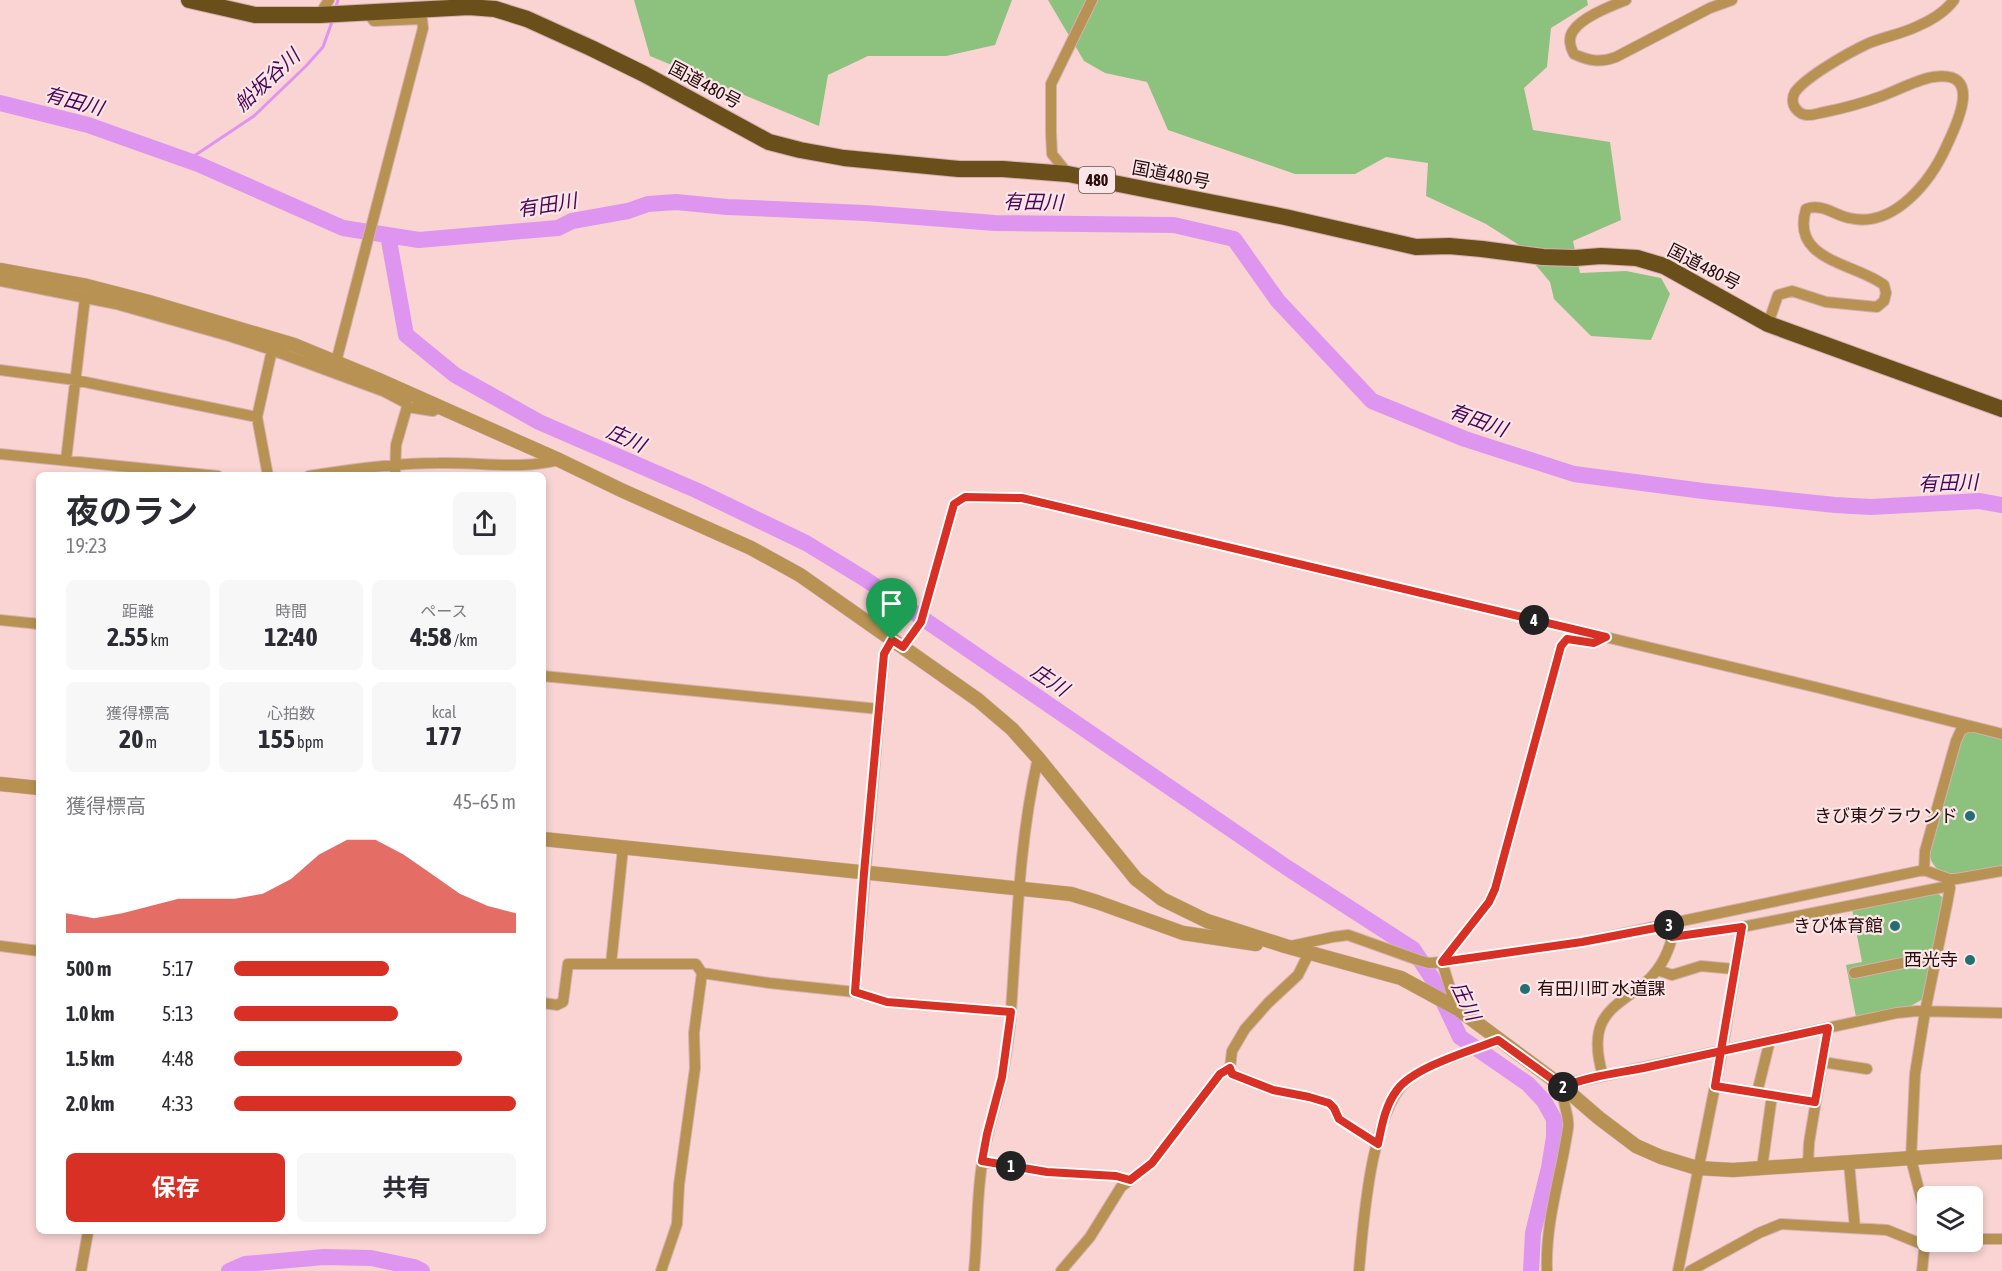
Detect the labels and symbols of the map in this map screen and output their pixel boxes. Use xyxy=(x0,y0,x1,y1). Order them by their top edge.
water label: 船坂谷川 xyxy=(230,43,305,115)
street label: 国道480号 xyxy=(665,57,745,112)
water label: 有田川 xyxy=(42,82,108,120)
street label: 国道480号 xyxy=(1130,157,1212,192)
road number: 480 xyxy=(1079,167,1115,193)
water label: 有田川 xyxy=(515,188,580,221)
water label: 有田川 xyxy=(1003,189,1065,214)
street label: 国道480号 xyxy=(1664,239,1744,294)
water label: 有田川 xyxy=(1446,398,1512,441)
water label: 庄川 xyxy=(603,419,651,457)
water label: 有田川 xyxy=(1918,470,1980,495)
pin xyxy=(866,578,917,640)
pin: 4 xyxy=(1519,605,1549,635)
water label: 庄川 xyxy=(1027,659,1075,701)
place label: きび東グラウンド xyxy=(1814,805,1958,826)
marker: きび東グラウンド xyxy=(1963,809,1977,823)
pin: 3 xyxy=(1654,910,1684,940)
place label: きび体育館 xyxy=(1793,915,1883,936)
marker: きび体育館 xyxy=(1888,919,1902,933)
place label: 西光寺 xyxy=(1904,949,1958,970)
marker: 西光寺 xyxy=(1963,953,1977,967)
water label: 庄川 xyxy=(1448,978,1486,1026)
place label: 有田川町 水道課 xyxy=(1537,978,1665,999)
marker: 有田川町 水道課 xyxy=(1518,982,1532,996)
pin: 2 xyxy=(1548,1072,1578,1102)
pin: 1 xyxy=(996,1151,1026,1181)

